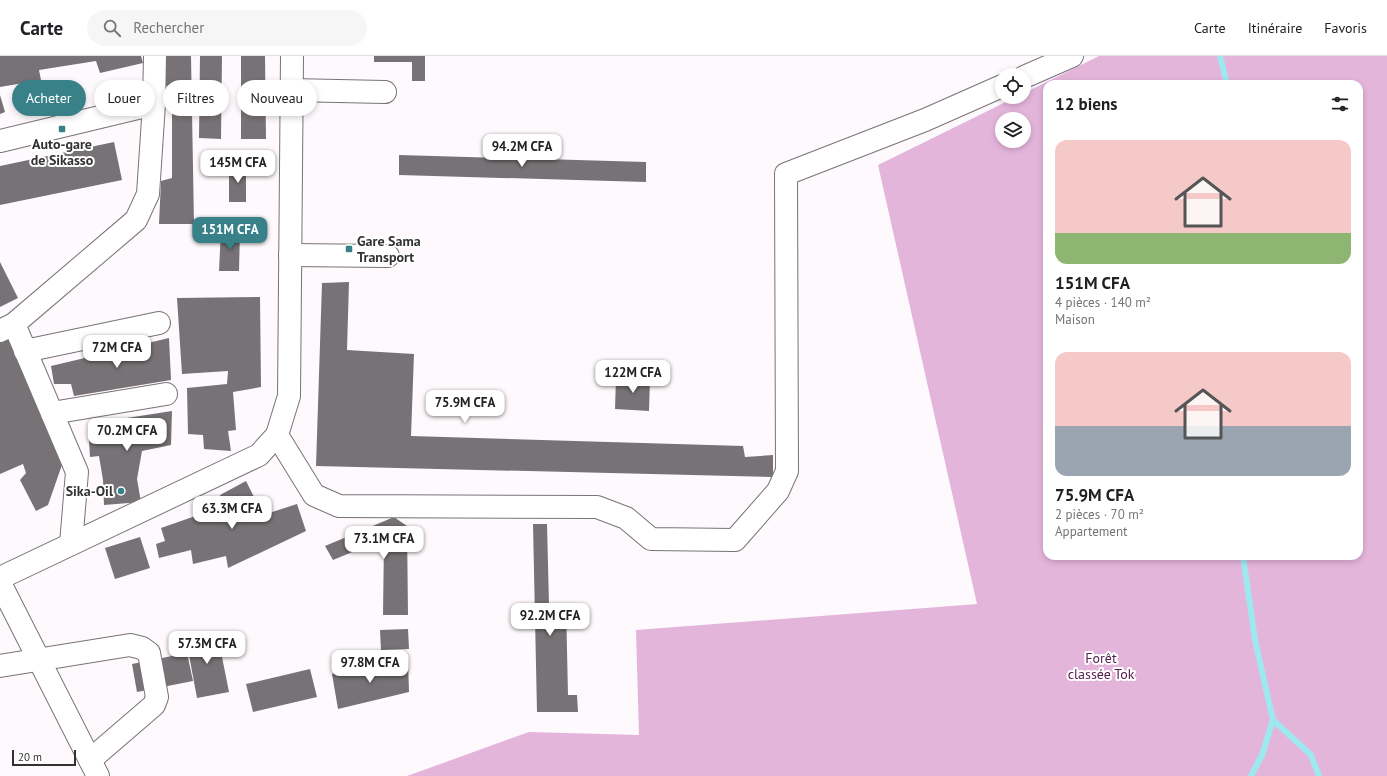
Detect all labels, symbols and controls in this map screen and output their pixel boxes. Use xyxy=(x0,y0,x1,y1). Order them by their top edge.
search box xyxy=(87,10,367,46)
text: Carte xyxy=(20,16,63,40)
icon: search xyxy=(101,17,123,39)
text: Rechercher xyxy=(133,18,204,37)
text: Carte xyxy=(1194,19,1226,37)
text: Itinéraire xyxy=(1248,19,1302,37)
text: Favoris xyxy=(1324,19,1367,37)
map controls xyxy=(995,68,1031,148)
button: locate xyxy=(995,68,1031,104)
chip: Acheter xyxy=(12,80,86,116)
chip: Louer xyxy=(94,80,155,116)
chip: Filtres xyxy=(163,80,229,116)
chip: Nouveau xyxy=(237,80,317,116)
text: 12 biens xyxy=(1055,93,1117,115)
icon: filters xyxy=(1329,93,1351,115)
button: layers xyxy=(995,112,1031,148)
marker: Auto-gare de Sikasso xyxy=(57,124,67,134)
pin: 94.2M CFA xyxy=(476,134,568,168)
place label: Auto-gare de Sikasso xyxy=(31,135,94,169)
text: 94.2M CFA xyxy=(492,138,552,155)
pin: 145M CFA xyxy=(197,150,279,184)
text: 145M CFA xyxy=(209,154,267,171)
icon: home xyxy=(1167,166,1239,238)
pin: 151M CFA xyxy=(189,217,271,251)
text: 151M CFA xyxy=(201,221,259,238)
place label: Gare Sama Transport xyxy=(357,232,421,266)
marker: Gare Sama Transport xyxy=(344,244,354,254)
text: 151M CFA xyxy=(1055,272,1130,294)
text: 4 pièces · 140 m² xyxy=(1055,294,1151,311)
text: Maison xyxy=(1055,311,1095,328)
pin: 72M CFA xyxy=(80,335,154,369)
text: 72M CFA xyxy=(92,339,142,356)
pin: 122M CFA xyxy=(592,360,674,394)
text: 122M CFA xyxy=(604,364,662,381)
icon: home xyxy=(1167,378,1239,450)
pin: 75.9M CFA xyxy=(419,390,511,424)
text: 75.9M CFA xyxy=(435,394,495,411)
pin: 70.2M CFA xyxy=(81,418,173,452)
text: 70.2M CFA xyxy=(97,422,157,439)
place label: Sika-Oil xyxy=(66,482,114,500)
text: 75.9M CFA xyxy=(1055,484,1134,506)
marker: Sika-Oil xyxy=(116,486,126,496)
pin: 63.3M CFA xyxy=(186,496,278,530)
text: 63.3M CFA xyxy=(202,500,262,517)
text: 2 pièces · 70 m² xyxy=(1055,506,1144,523)
text: Appartement xyxy=(1055,523,1127,540)
pin: 73.1M CFA xyxy=(338,526,430,560)
text: 73.1M CFA xyxy=(354,530,414,547)
pin: 92.2M CFA xyxy=(504,603,596,637)
text: 92.2M CFA xyxy=(520,607,580,624)
pin: 57.3M CFA xyxy=(161,631,253,665)
text: 57.3M CFA xyxy=(177,635,237,652)
park label: Forêt classée Tok xyxy=(1068,649,1135,683)
pin: 97.8M CFA xyxy=(324,650,416,684)
text: 97.8M CFA xyxy=(340,654,400,671)
scale bar xyxy=(12,748,76,767)
text: 20 m xyxy=(18,750,42,764)

